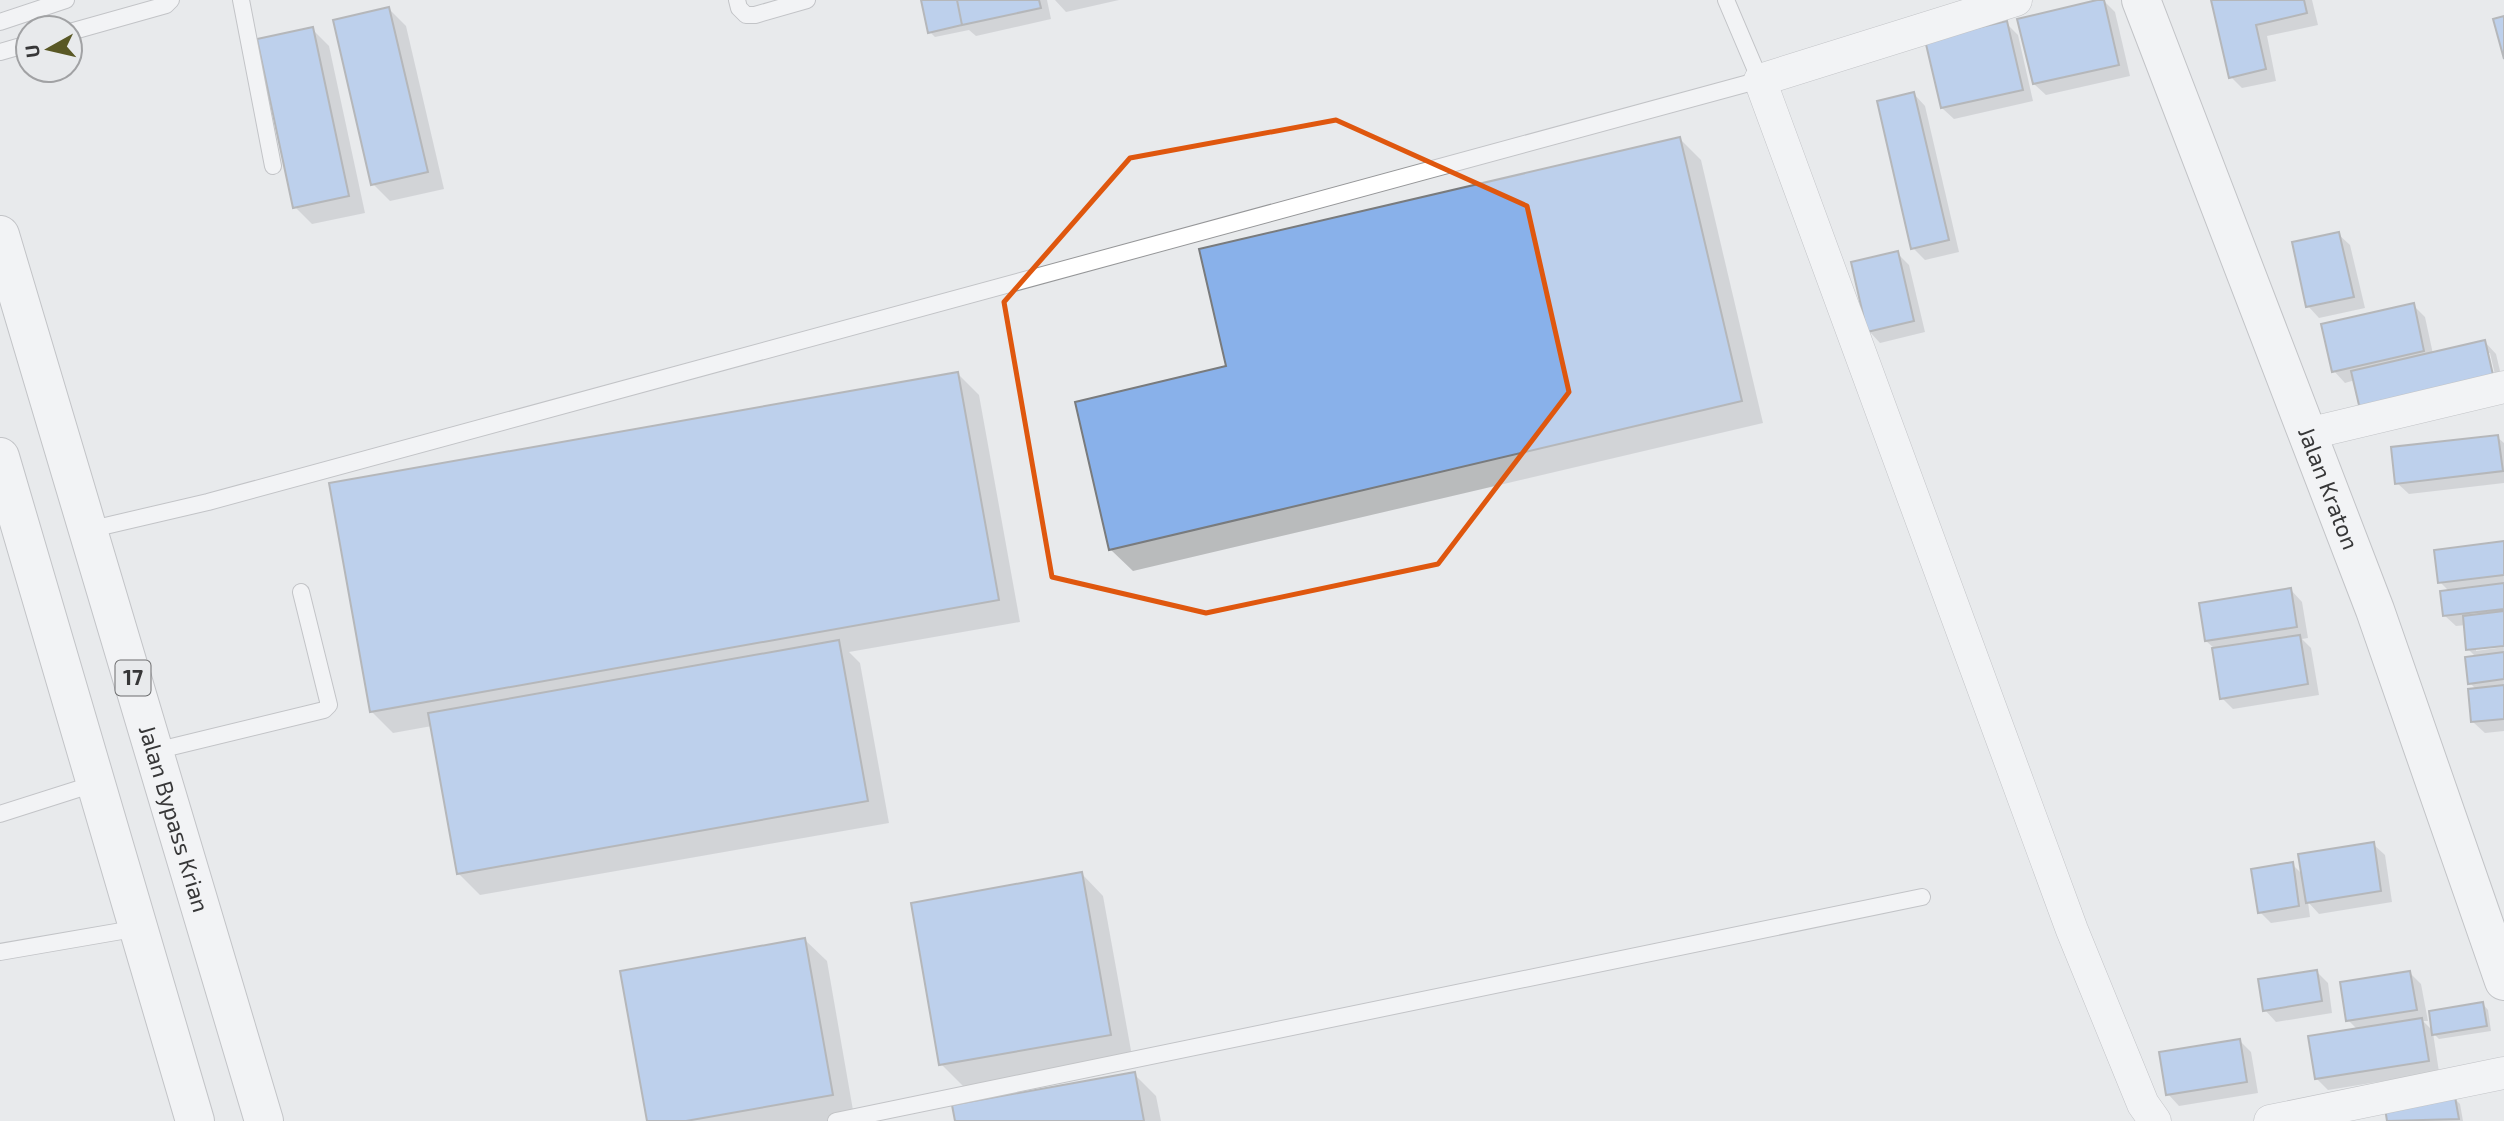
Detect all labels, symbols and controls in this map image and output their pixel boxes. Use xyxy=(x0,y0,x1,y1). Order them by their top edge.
north arrow xyxy=(14,14,84,84)
text: U xyxy=(19,43,44,59)
street label: Jalan Kraton xyxy=(2293,423,2365,553)
road number: 17 xyxy=(116,660,150,696)
street label: Jalan Bypass Krian xyxy=(134,721,216,915)

